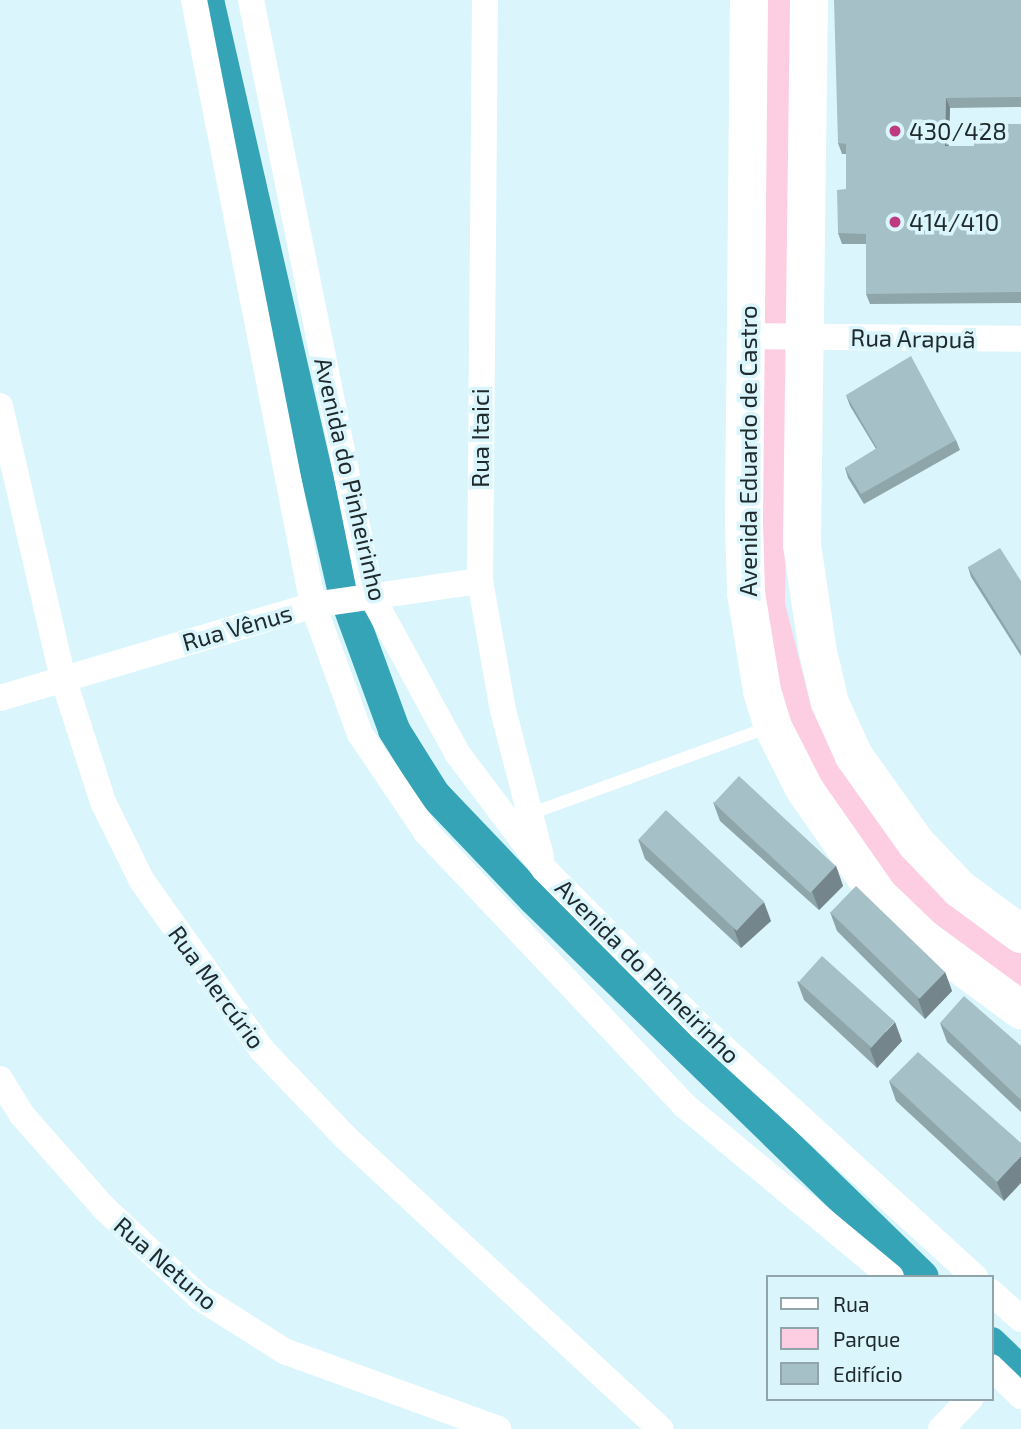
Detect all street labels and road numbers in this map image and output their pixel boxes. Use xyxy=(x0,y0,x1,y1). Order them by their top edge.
street label: Avenida Eduardo de Castro xyxy=(734,305,762,597)
street label: Rua Arapuã xyxy=(850,323,976,353)
street label: Avenida do Pinheirinho xyxy=(309,355,393,603)
street label: Rua Itaici xyxy=(466,388,494,488)
street label: Rua Vênus xyxy=(179,598,295,656)
street label: Avenida do Pinheirinho xyxy=(550,873,746,1069)
street label: Rua Mercúrio xyxy=(163,920,271,1054)
street label: Rua Netuno xyxy=(109,1210,223,1316)

